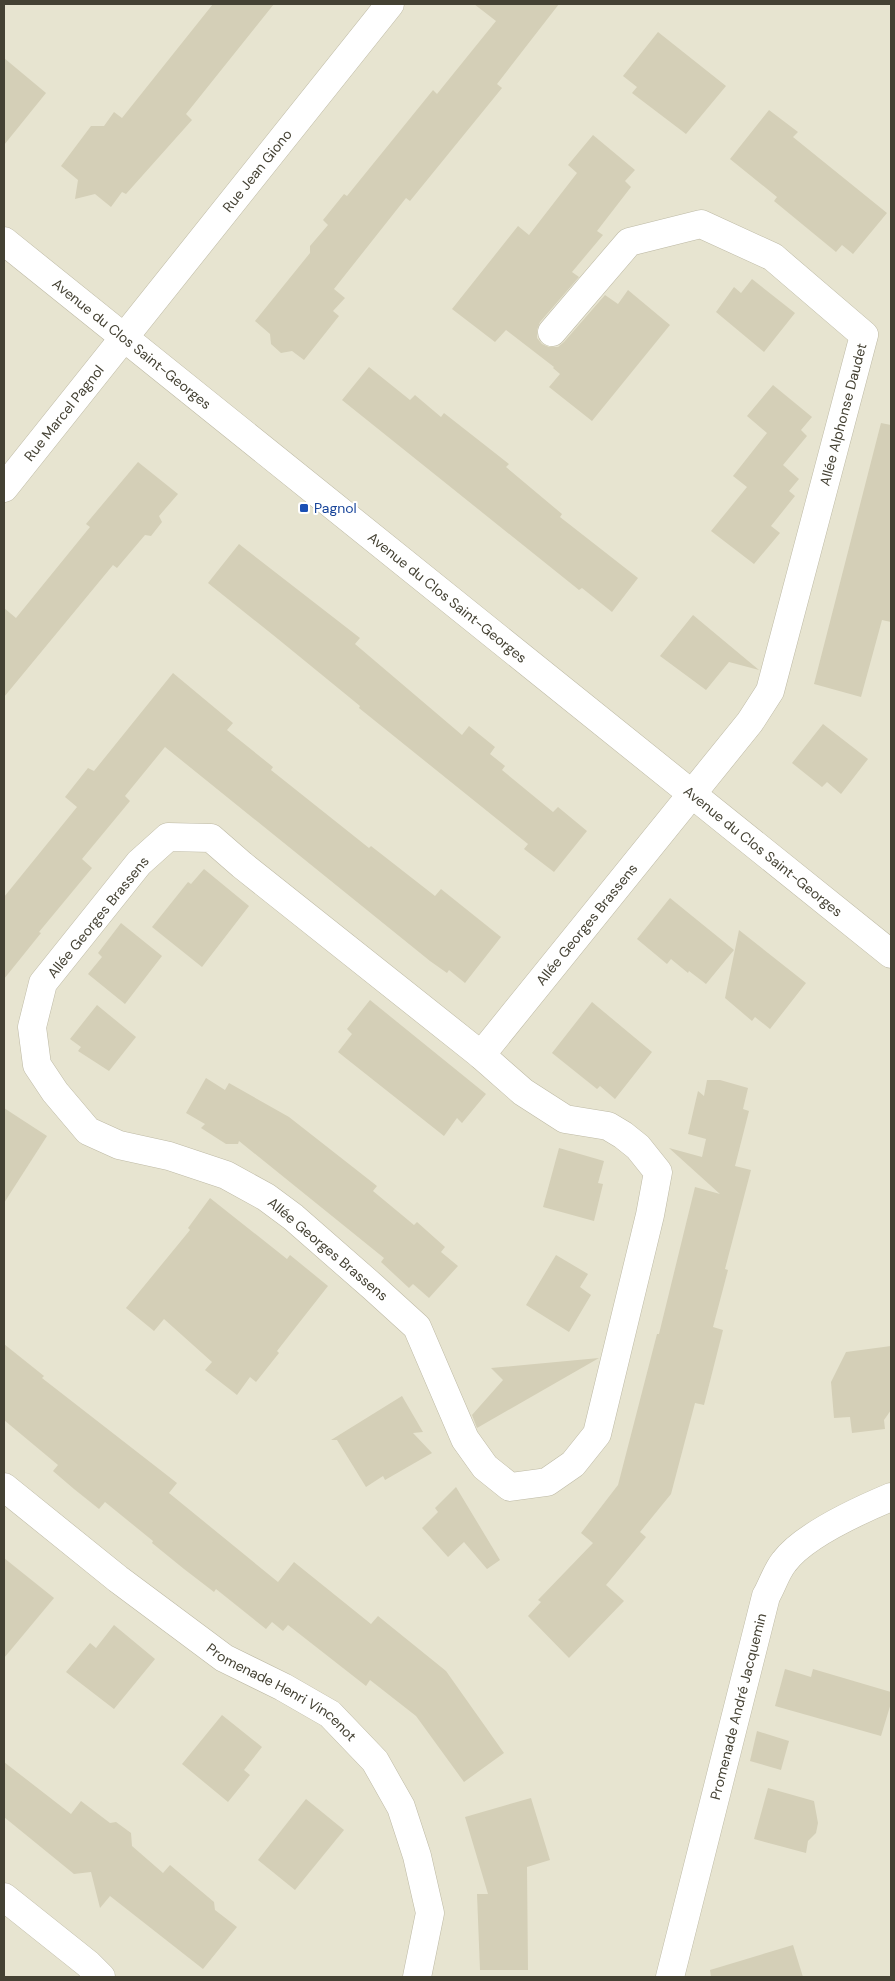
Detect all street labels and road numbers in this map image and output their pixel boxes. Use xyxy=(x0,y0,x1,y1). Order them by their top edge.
street label: Rue Jean Giono xyxy=(219,125,296,216)
street label: Avenue du Clos Saint-Georges xyxy=(49,274,215,413)
street label: Allée Alphonse Daudet xyxy=(816,341,870,488)
street label: Rue Marcel Pagnol xyxy=(20,361,108,465)
street label: Avenue du Clos Saint-Georges xyxy=(364,528,531,667)
street label: Avenue du Clos Saint-Georges xyxy=(680,782,846,921)
street label: Allée Georges Brassens xyxy=(43,852,153,982)
street label: Allée Georges Brassens xyxy=(532,860,641,989)
street label: Allée Georges Brassens xyxy=(264,1193,392,1305)
street label: Promenade André Jacquemin xyxy=(706,1611,770,1802)
street label: Promenade Henri Vincenot xyxy=(203,1639,360,1745)

